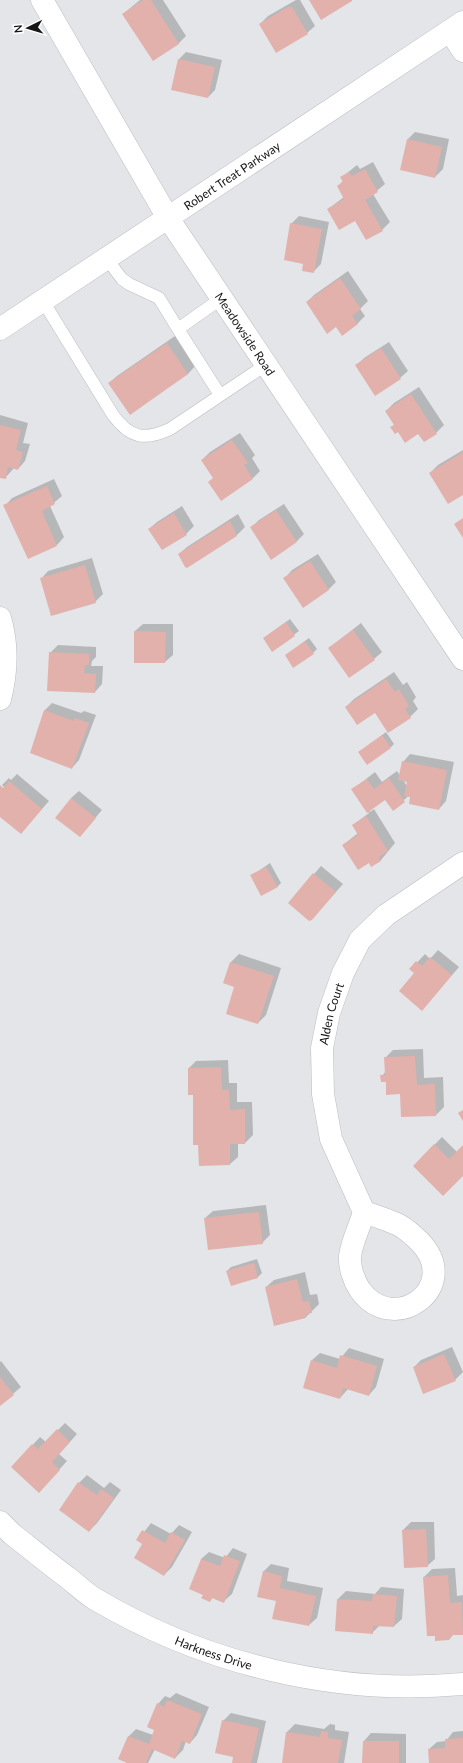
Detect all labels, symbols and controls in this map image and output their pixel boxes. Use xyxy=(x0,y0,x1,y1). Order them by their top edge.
north arrow xyxy=(8,8,48,48)
text: N xyxy=(11,24,24,34)
street label: Robert Treat Parkway xyxy=(181,138,284,213)
street label: Meadowside Road xyxy=(212,289,279,378)
street label: Alden Court xyxy=(315,980,347,1046)
street label: Harkness Drive xyxy=(173,1632,254,1672)

